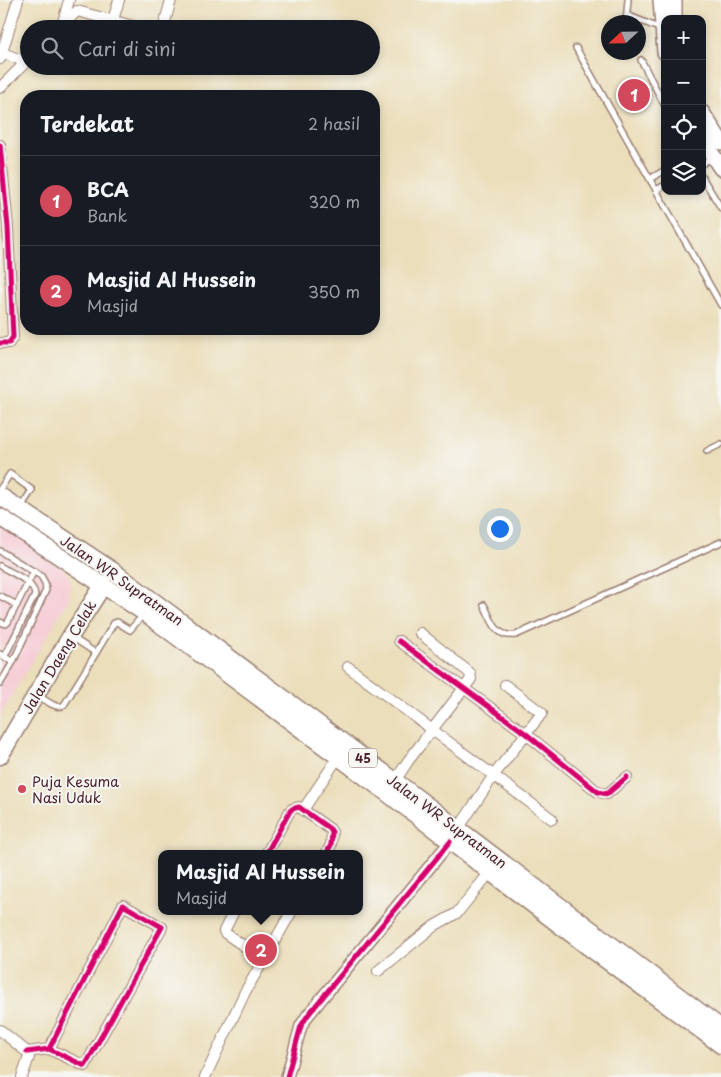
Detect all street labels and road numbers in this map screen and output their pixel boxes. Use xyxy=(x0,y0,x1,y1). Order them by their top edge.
street label: Jalan WR Supratman xyxy=(56,530,188,630)
street label: Jalan Daeng Celak xyxy=(17,596,101,718)
road number: 45 xyxy=(349,748,377,768)
street label: Jalan WR Supratman xyxy=(382,769,512,873)

